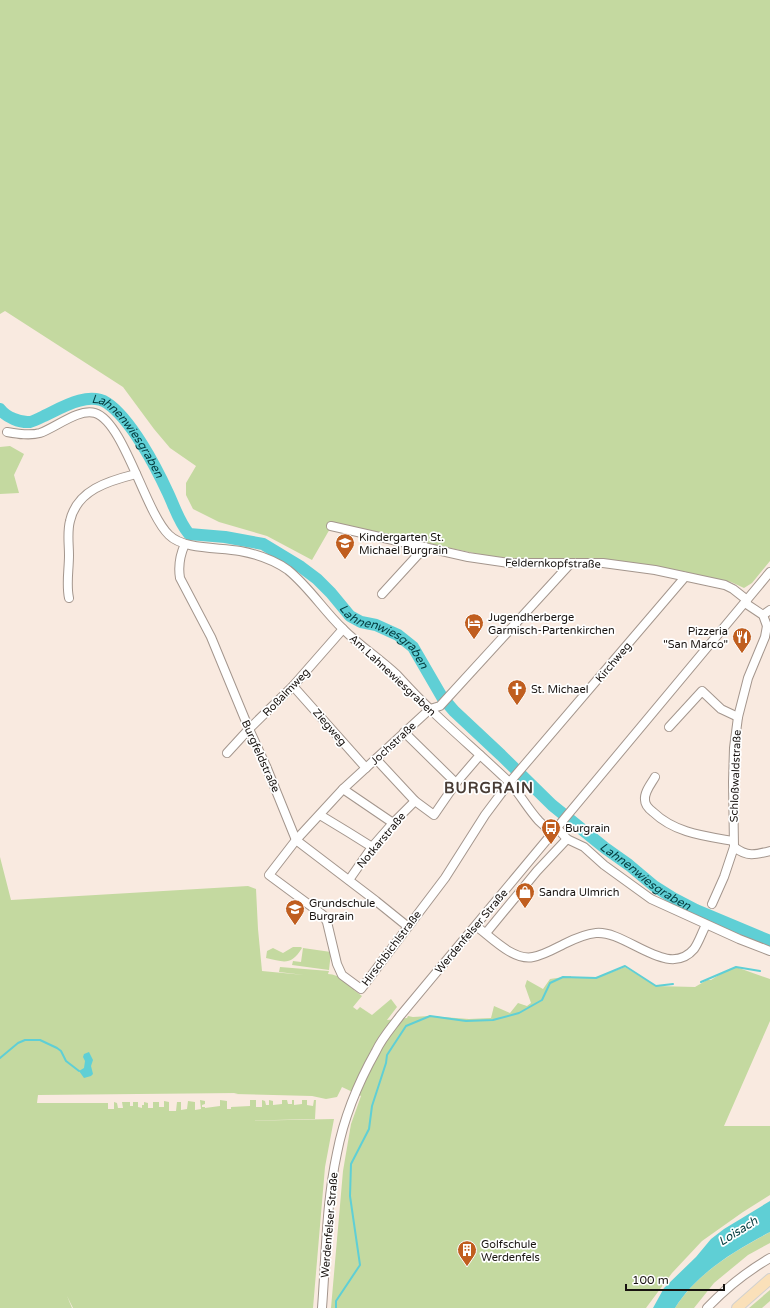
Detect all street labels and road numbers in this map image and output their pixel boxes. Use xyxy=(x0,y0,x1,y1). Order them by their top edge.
street label: Feldernkopfstraße xyxy=(505,556,601,571)
street label: Am Lahnewiesgraben xyxy=(347,632,439,719)
street label: Kirchweg xyxy=(593,640,634,685)
street label: Roßalmweg xyxy=(260,666,313,719)
street label: Ziegweg xyxy=(310,706,349,749)
street label: Burgfeldstraße xyxy=(239,718,282,794)
street label: Jochstraße xyxy=(368,719,419,768)
street label: Schloßwaldstraße xyxy=(727,729,744,823)
street label: Notkarstraße xyxy=(354,810,408,871)
street label: Werdenfelser Straße xyxy=(432,887,510,976)
street label: Hirschbichlstraße xyxy=(359,908,424,988)
street label: Werdenfelser Straße xyxy=(318,1172,341,1278)

